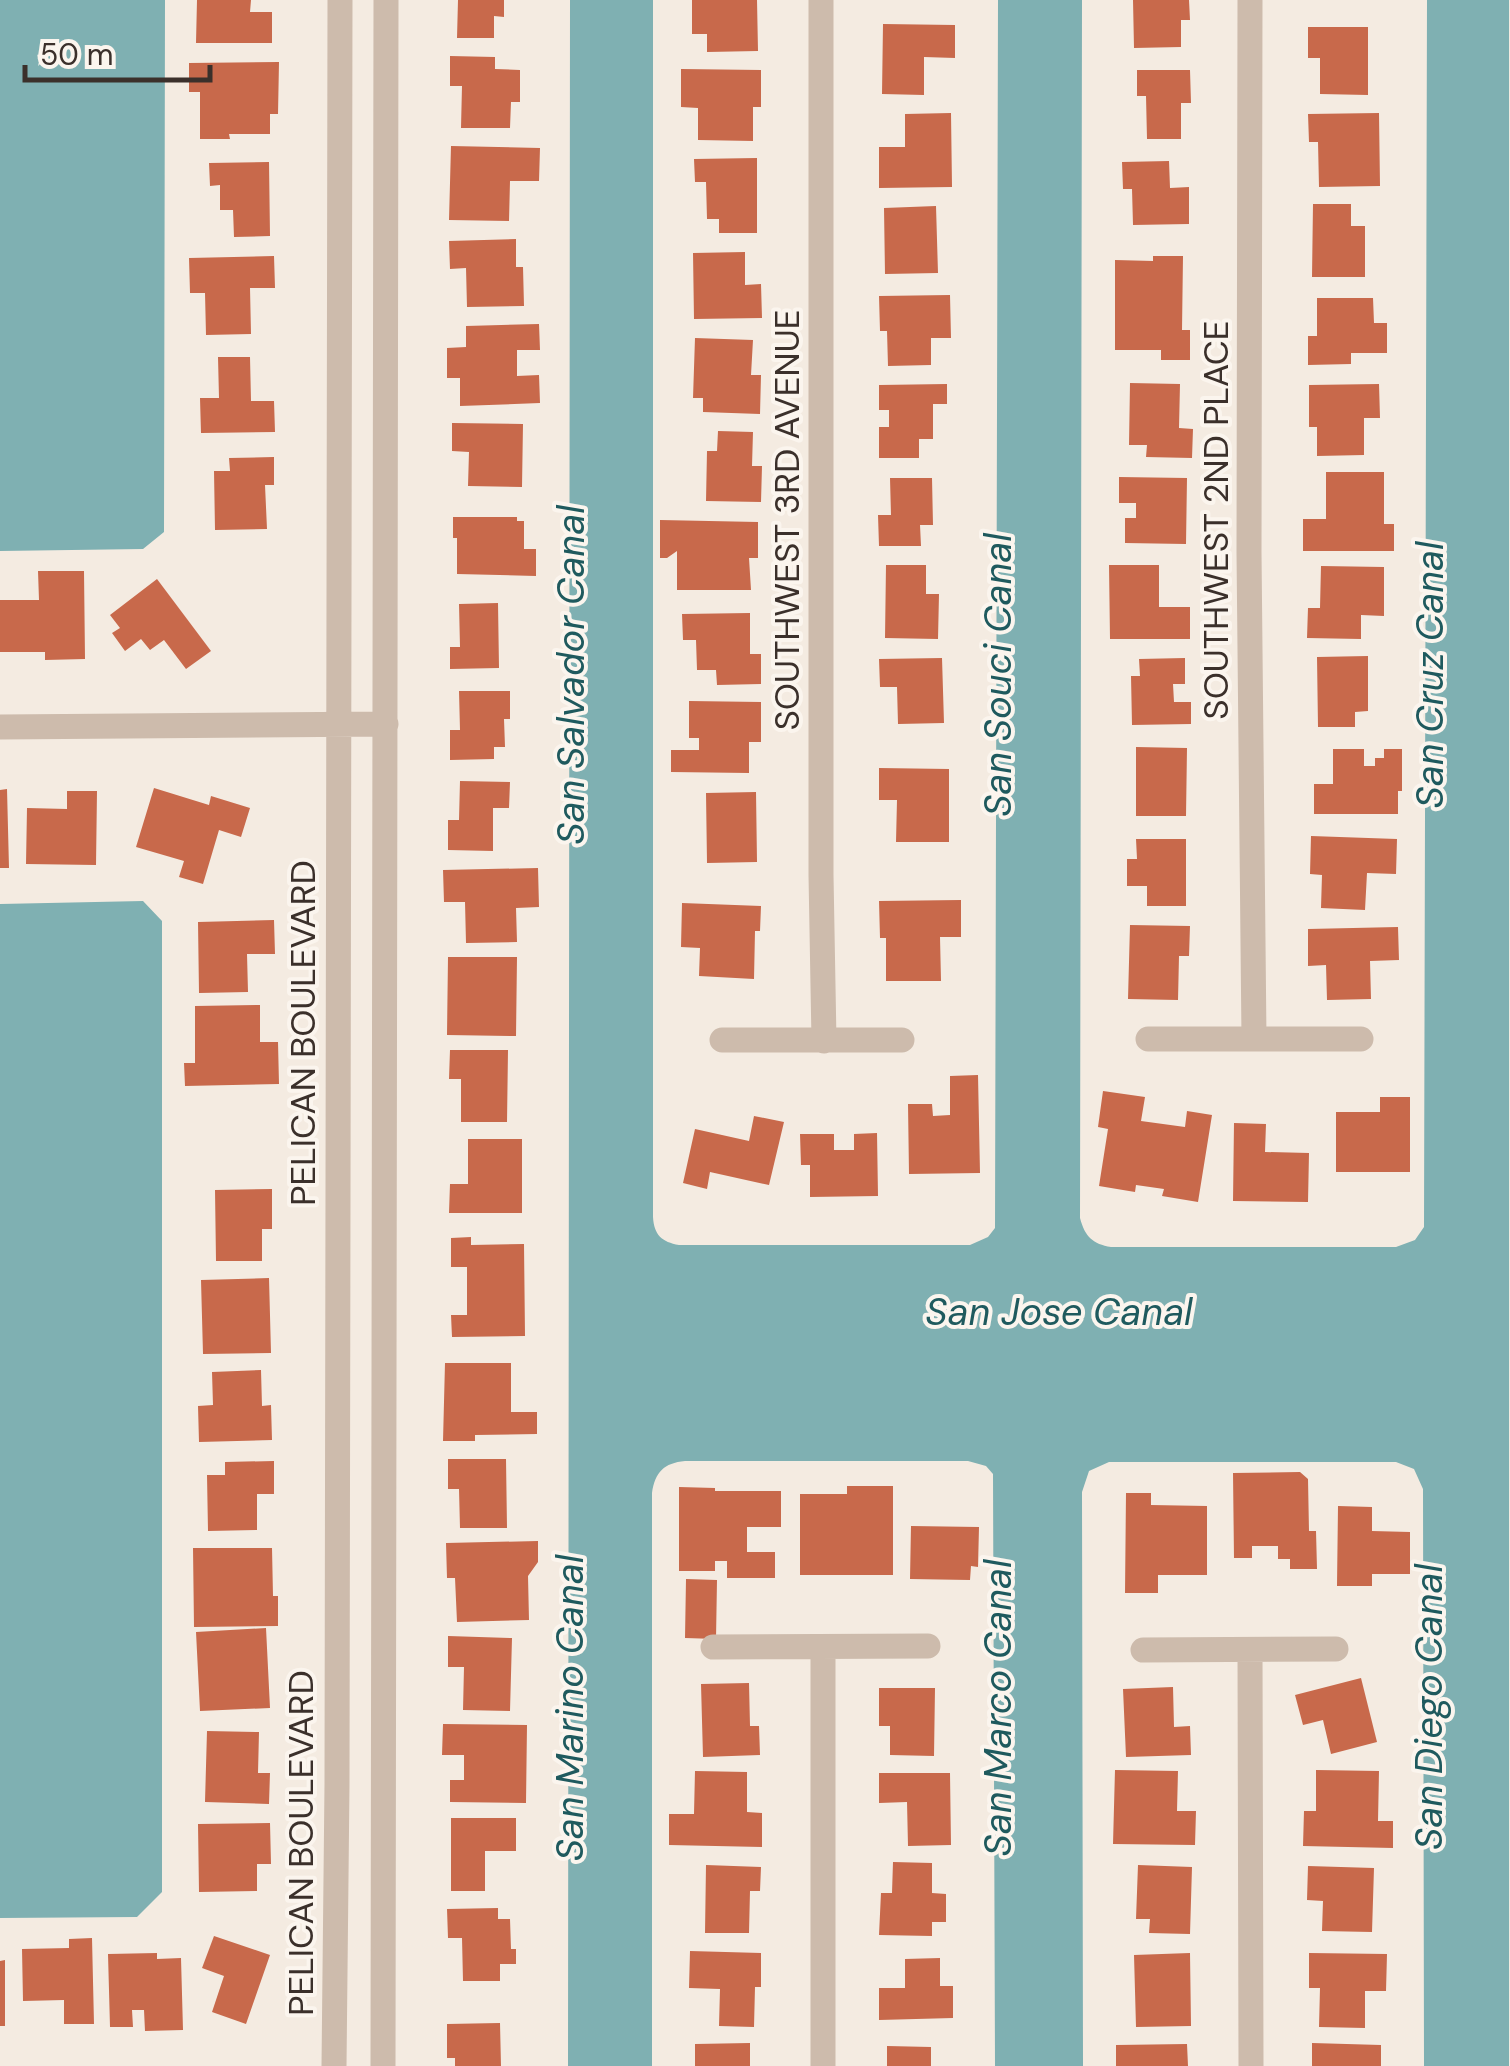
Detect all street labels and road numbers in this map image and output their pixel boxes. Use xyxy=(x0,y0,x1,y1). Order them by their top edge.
street label: SOUTHWEST 3RD AVENUE xyxy=(764,310,810,730)
street label: SOUTHWEST 2ND PLACE xyxy=(1193,320,1239,720)
street label: PELICAN BOULEVARD xyxy=(280,860,326,1206)
street label: PELICAN BOULEVARD xyxy=(278,1670,324,2016)

